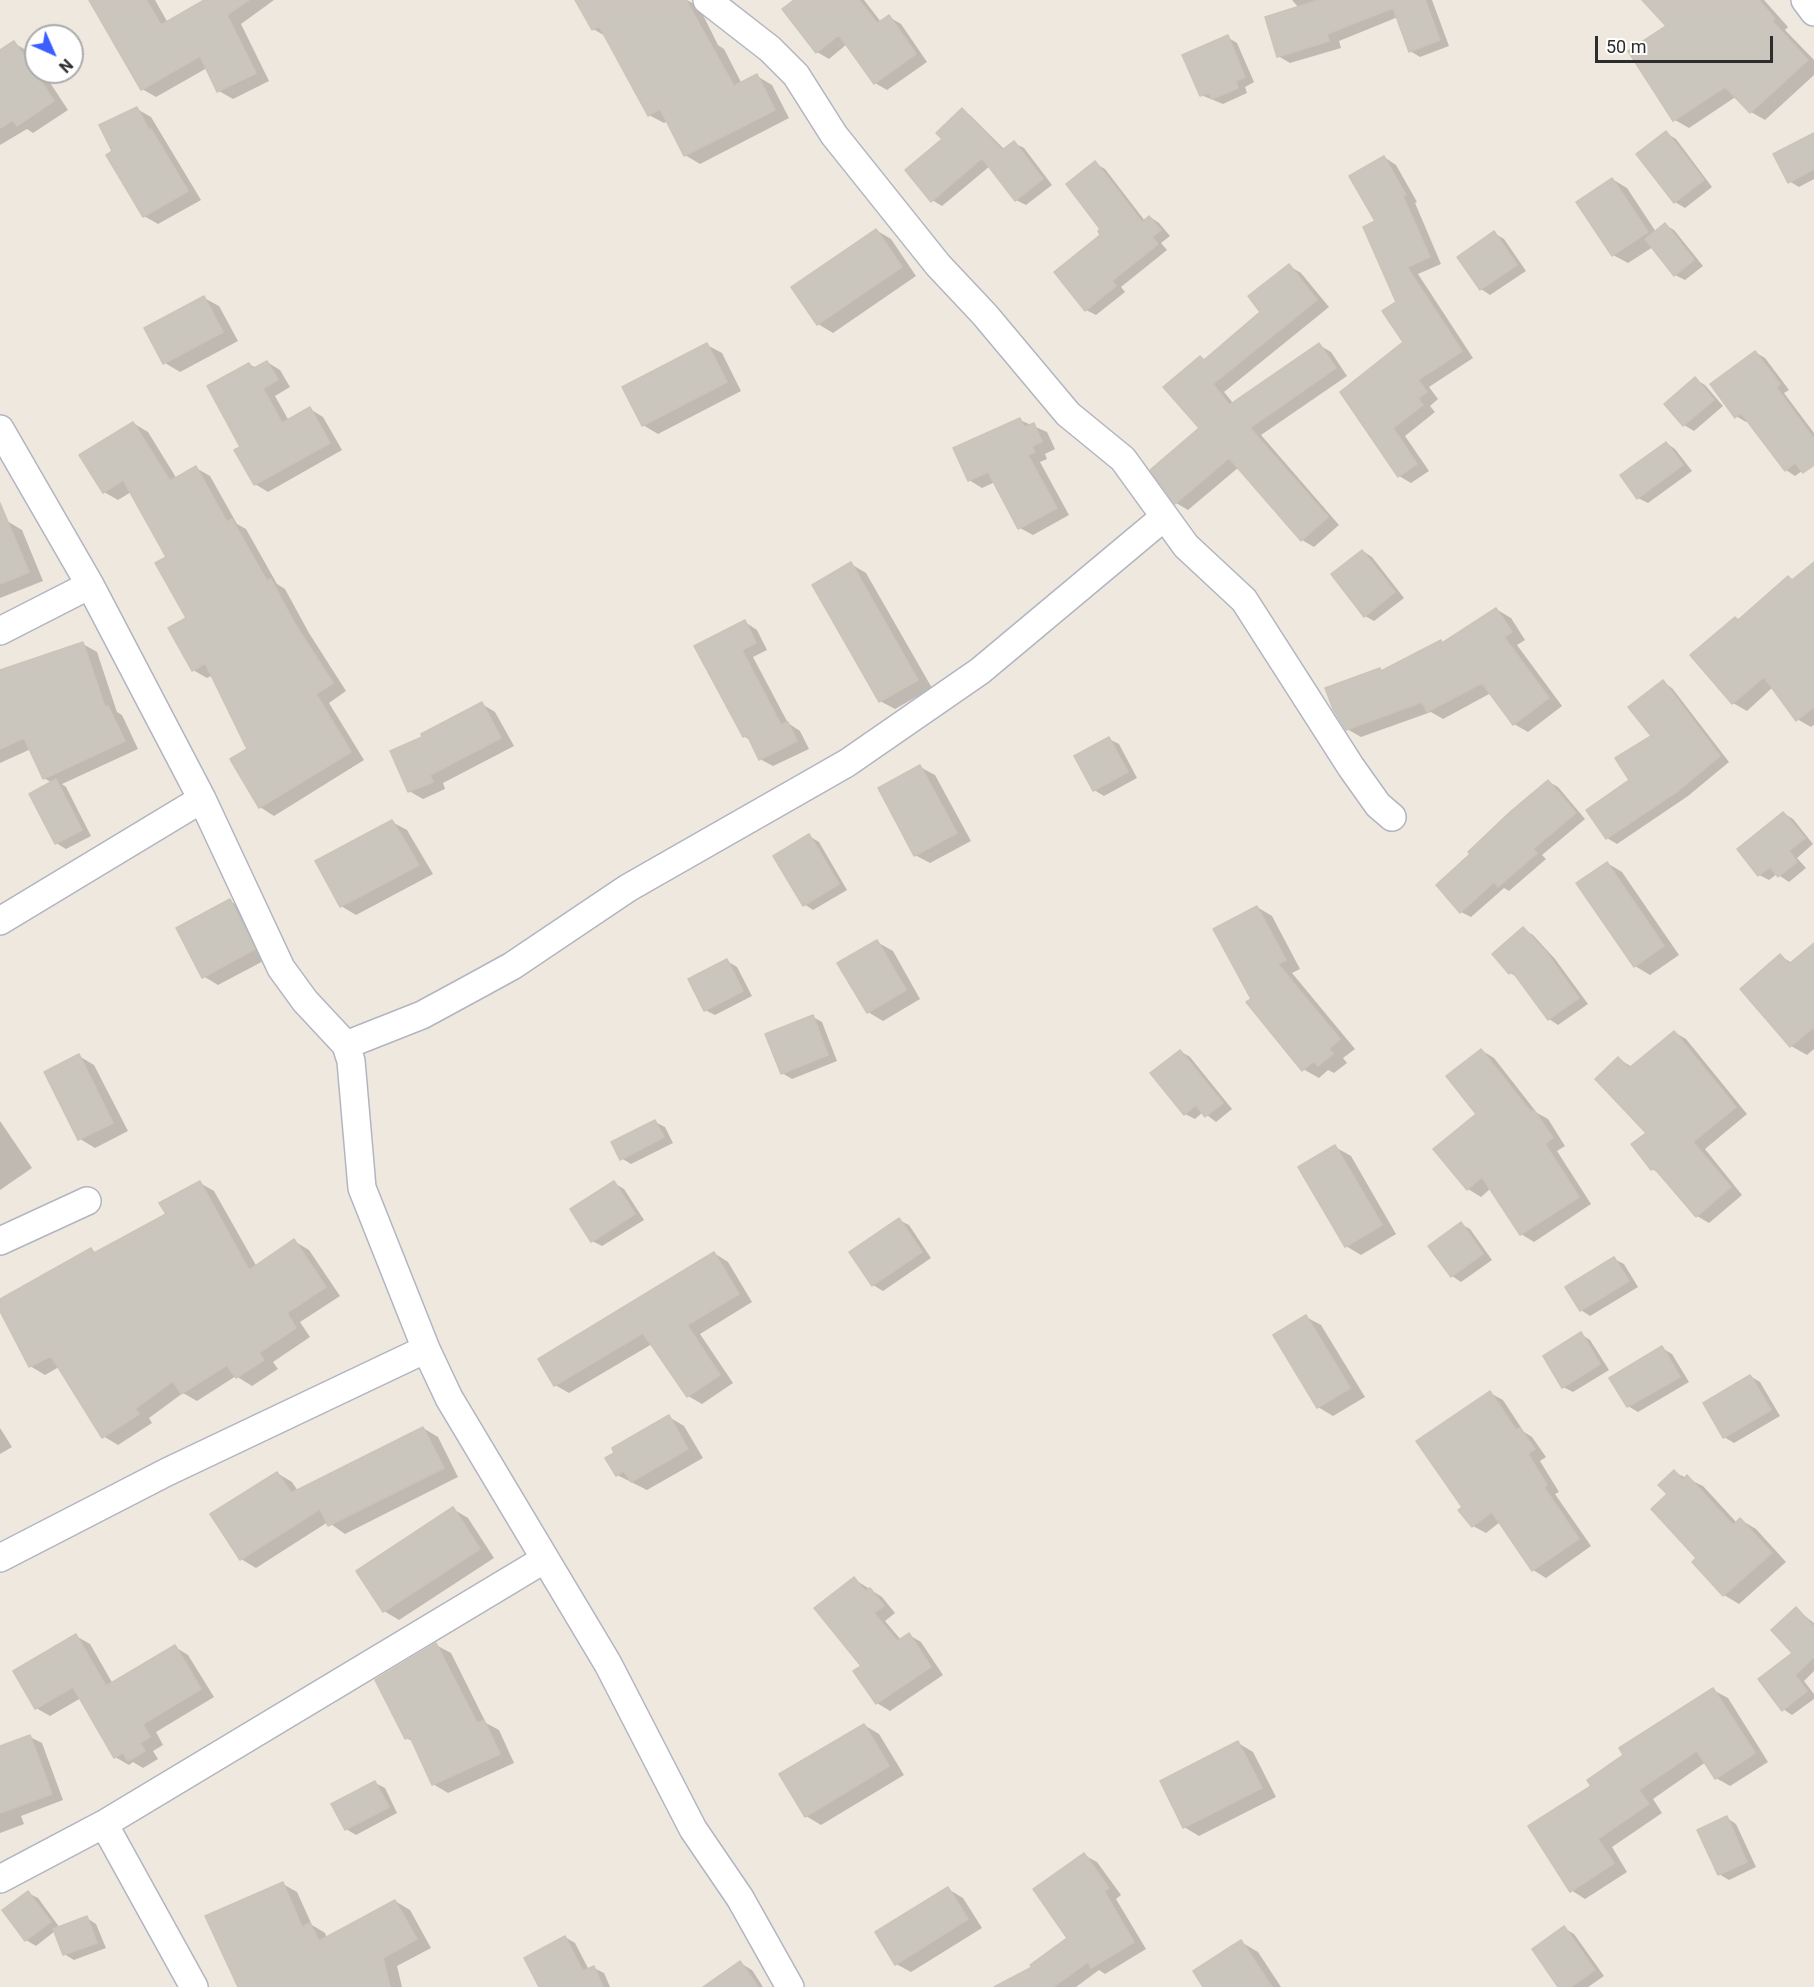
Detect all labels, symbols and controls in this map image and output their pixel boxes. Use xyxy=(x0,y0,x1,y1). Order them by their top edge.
north arrow xyxy=(24,24,84,84)
scale bar xyxy=(1598,24,1776,62)
text: 50 m xyxy=(1606,36,1646,57)
text: N xyxy=(55,55,76,76)

